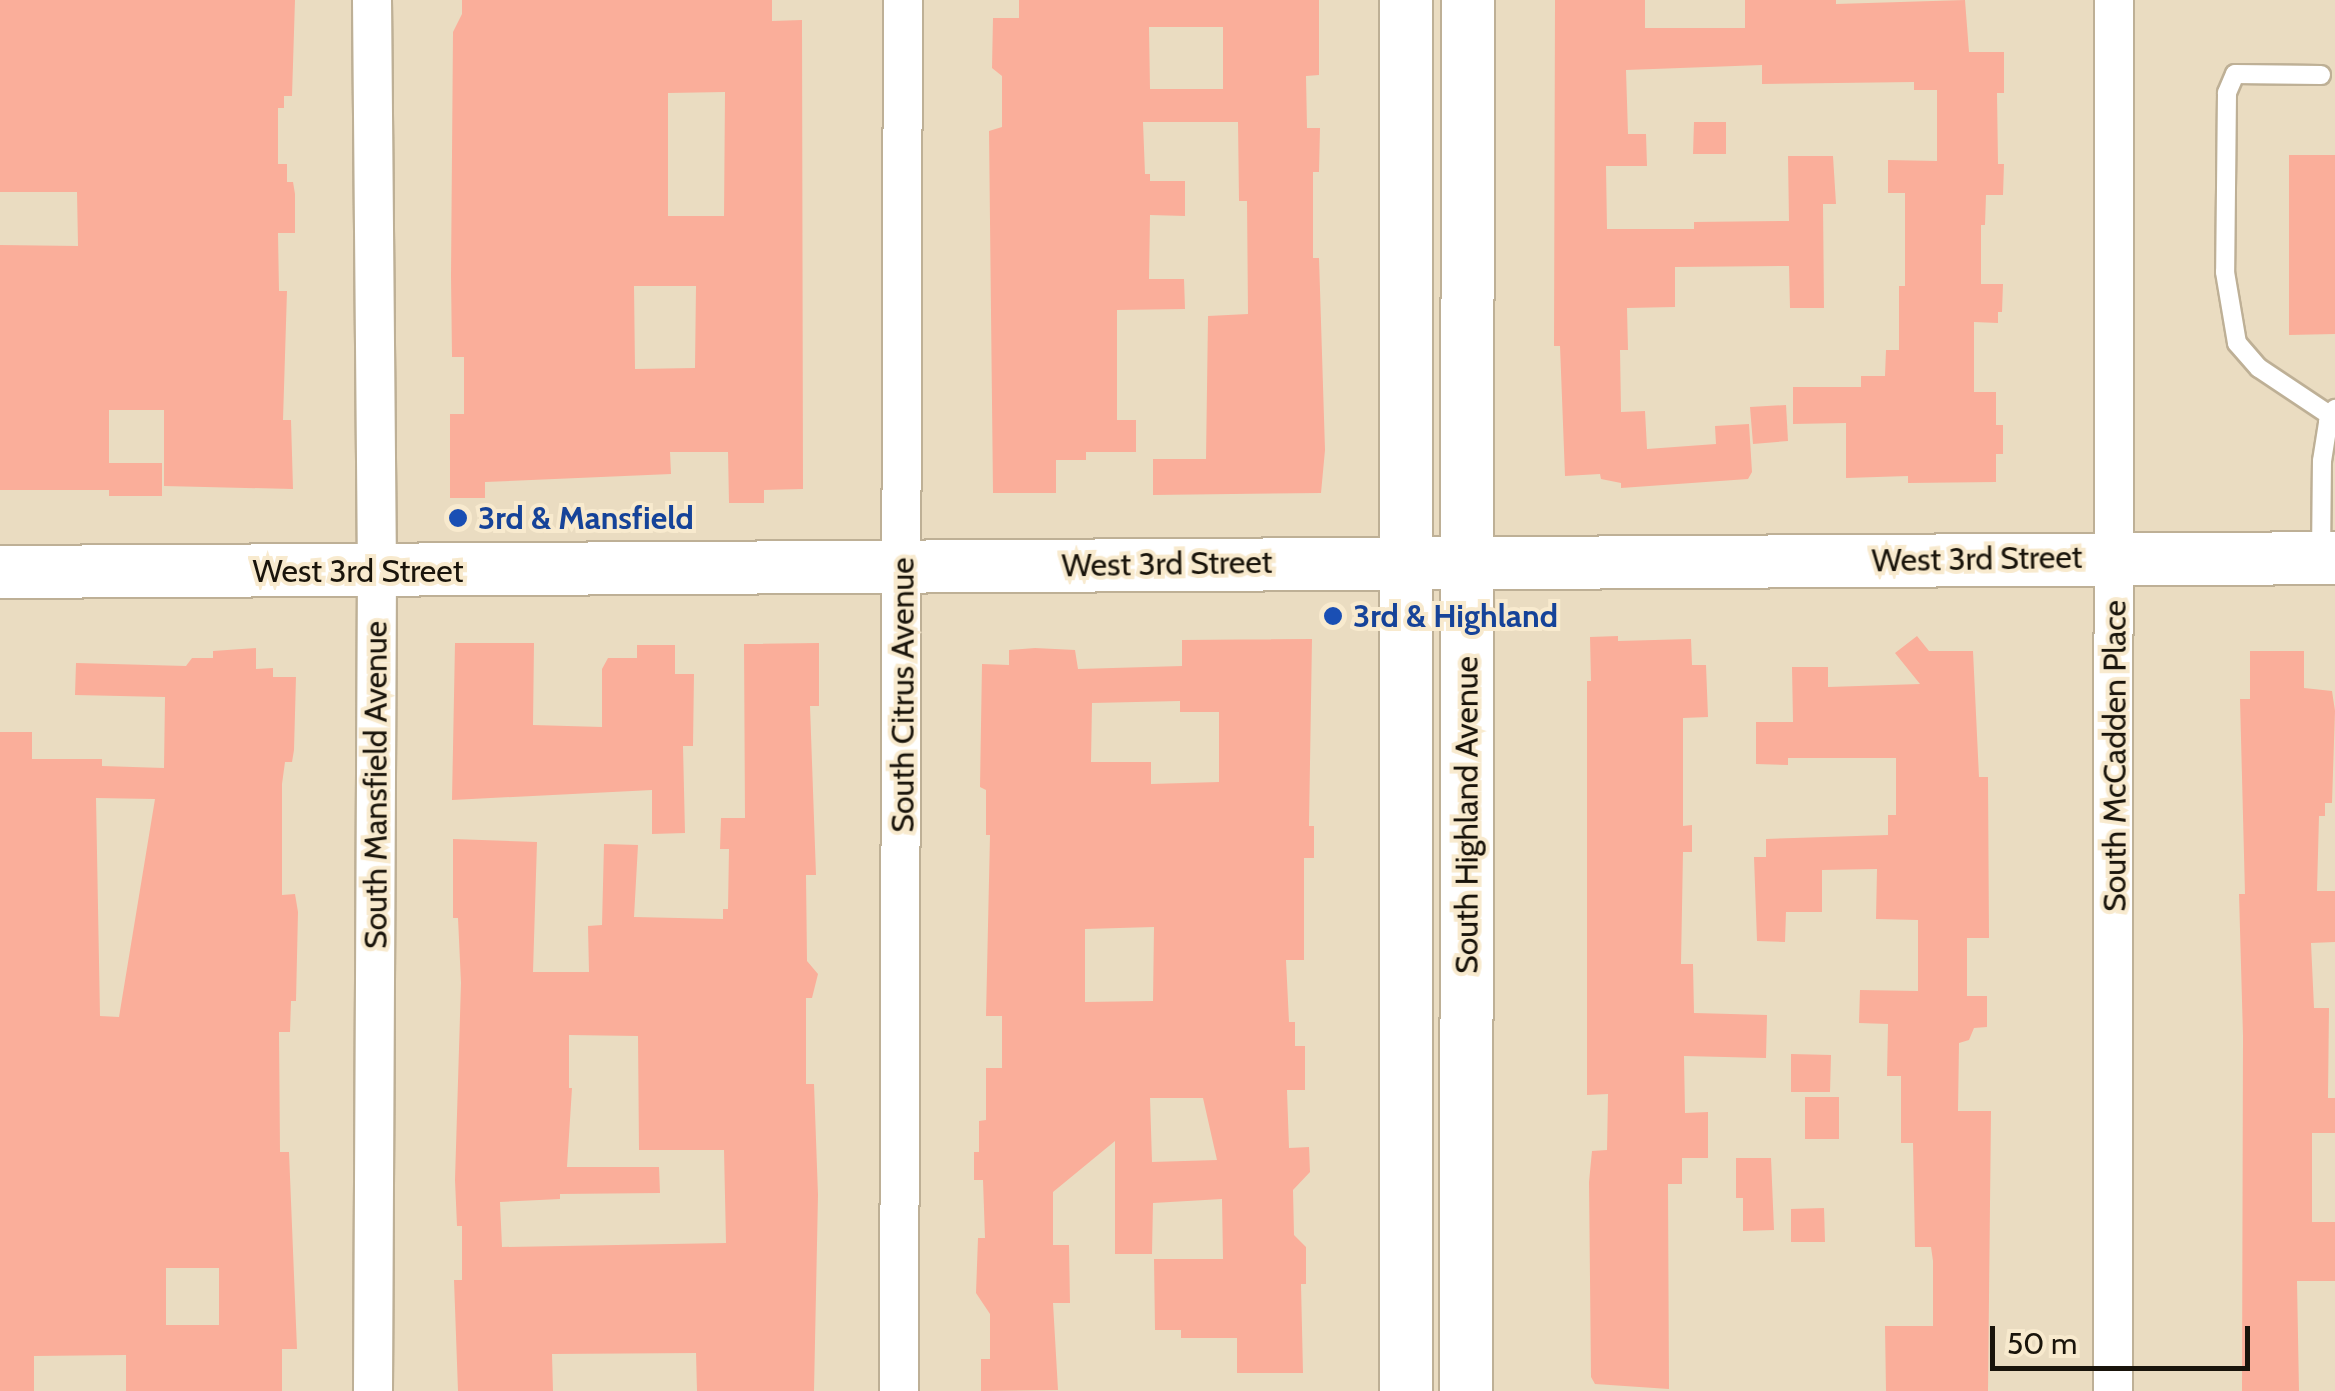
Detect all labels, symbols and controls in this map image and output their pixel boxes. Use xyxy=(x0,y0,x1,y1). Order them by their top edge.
place label: 3rd & Mansfield xyxy=(478,499,694,537)
marker: 3rd & Mansfield xyxy=(447,507,469,529)
street label: West 3rd Street xyxy=(1871,538,2083,580)
street label: West 3rd Street xyxy=(1061,543,1273,585)
street label: West 3rd Street xyxy=(253,552,463,590)
street label: South Citrus Avenue xyxy=(884,557,922,833)
place label: 3rd & Highland xyxy=(1353,597,1558,635)
street label: South McCadden Place xyxy=(2096,600,2134,912)
marker: 3rd & Highland xyxy=(1322,605,1344,627)
street label: South Mansfield Avenue xyxy=(357,621,395,949)
street label: South Highland Avenue xyxy=(1448,656,1486,974)
scale bar xyxy=(1995,1306,2255,1368)
text: 50 m xyxy=(2007,1325,2077,1362)

